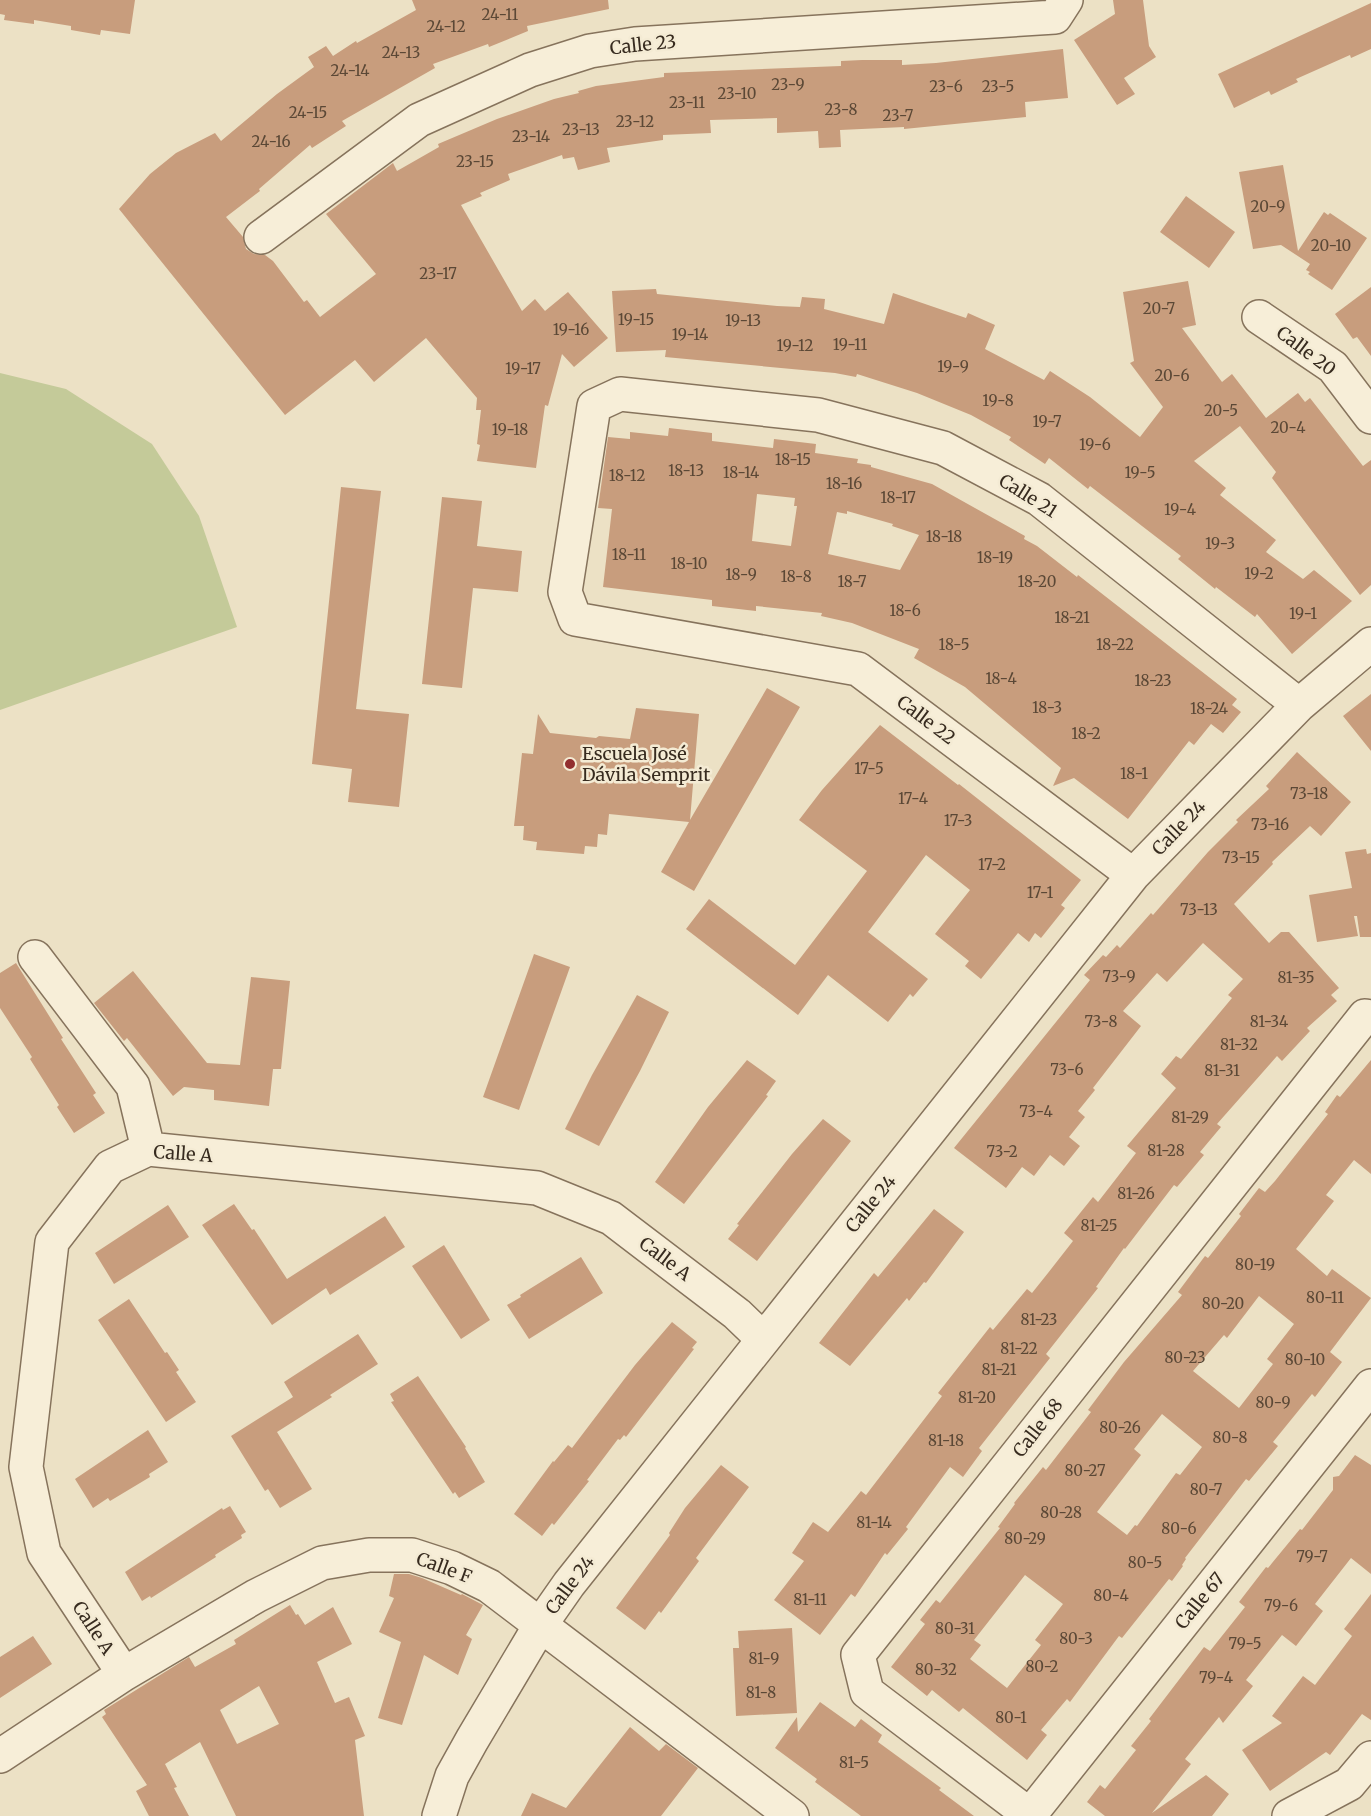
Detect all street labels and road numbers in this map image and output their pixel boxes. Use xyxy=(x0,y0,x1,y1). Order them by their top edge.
street label: Calle 23 xyxy=(609,30,677,59)
street label: Calle 20 xyxy=(1272,321,1341,380)
street label: Calle 21 xyxy=(995,469,1062,522)
street label: Calle 22 xyxy=(892,690,960,749)
street label: Calle 24 xyxy=(1147,795,1210,860)
street label: Calle A xyxy=(153,1140,214,1167)
street label: Calle 24 xyxy=(840,1170,901,1237)
street label: Calle A xyxy=(635,1232,696,1286)
street label: Calle 68 xyxy=(1008,1394,1068,1462)
street label: Calle F xyxy=(413,1547,475,1588)
street label: Calle 24 xyxy=(540,1551,599,1619)
street label: Calle 67 xyxy=(1170,1568,1229,1634)
street label: Calle A xyxy=(68,1597,119,1659)

